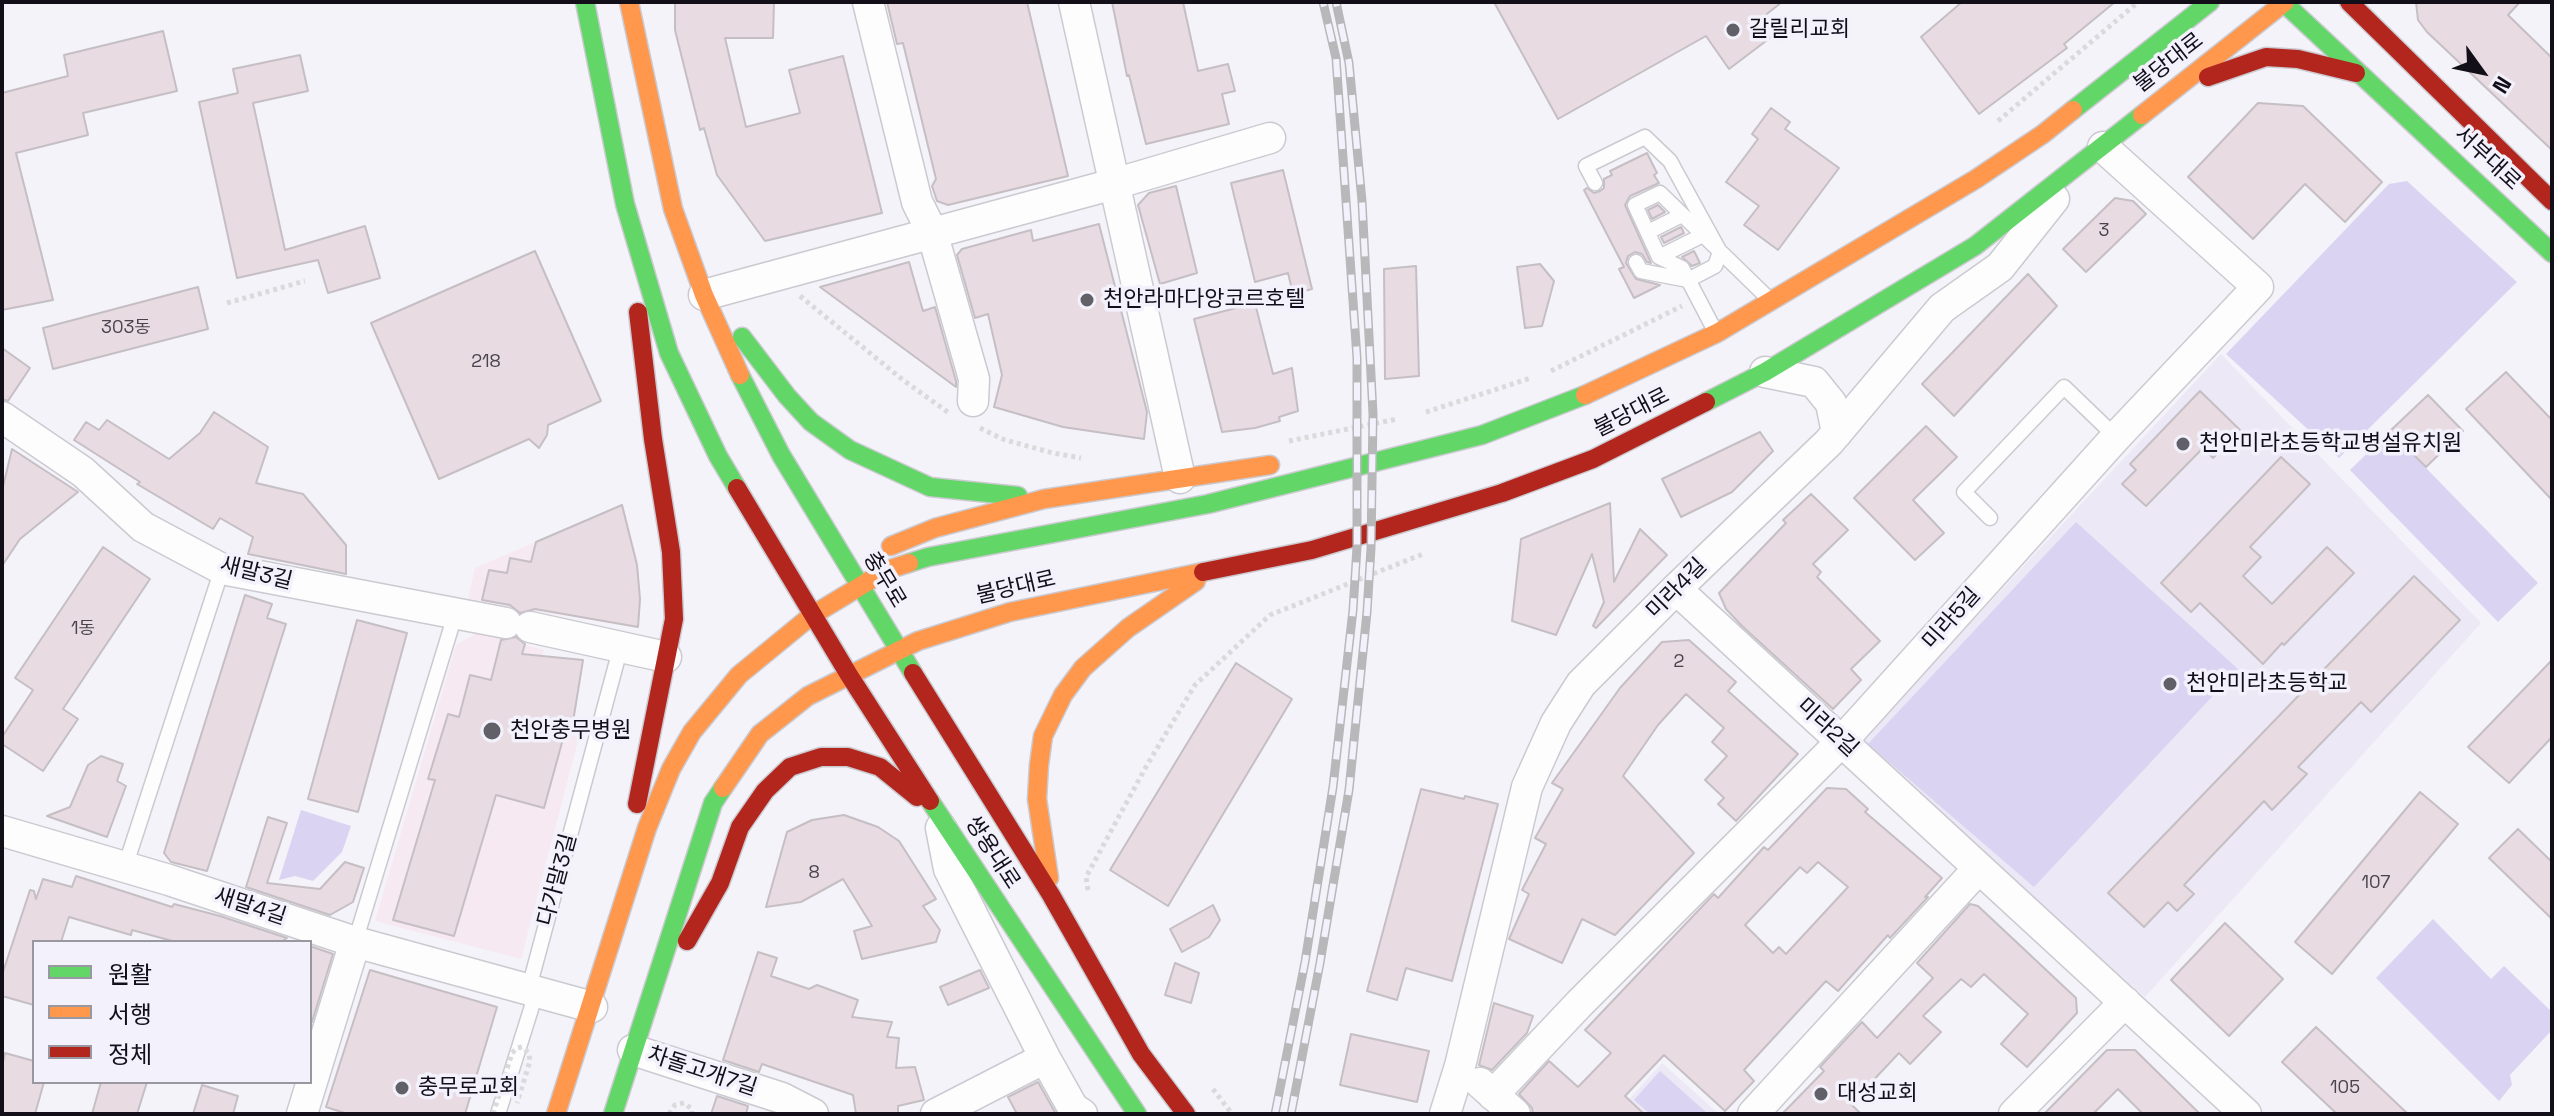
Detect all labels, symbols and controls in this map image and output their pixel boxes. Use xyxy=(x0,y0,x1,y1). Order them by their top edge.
place label: 갈릴리교회 xyxy=(1749,17,1850,43)
marker: 갈릴리교회 xyxy=(1724,21,1742,39)
street label: 불당대로 xyxy=(2129,28,2209,98)
north arrow xyxy=(2442,32,2522,112)
text: N xyxy=(2486,71,2518,99)
street label: 서부대로 xyxy=(2448,122,2526,196)
house number: 3 xyxy=(2099,220,2109,242)
place label: 천안라마다앙코르호텔 xyxy=(1103,287,1305,313)
marker: 천안라마다앙코르호텔 xyxy=(1078,291,1096,309)
house number: 303동 xyxy=(101,317,151,339)
house number: 218 xyxy=(471,351,501,373)
street label: 불당대로 xyxy=(1590,383,1674,443)
place label: 천안미라초등학교병설유치원 xyxy=(2199,431,2462,457)
marker: 천안미라초등학교병설유치원 xyxy=(2174,435,2192,453)
street label: 충무로 xyxy=(857,547,911,613)
street label: 새말3길 xyxy=(217,552,295,596)
street label: 미라4길 xyxy=(1641,553,1713,625)
street label: 불당대로 xyxy=(974,566,1058,610)
street label: 미라5길 xyxy=(1917,583,1987,655)
house number: 1동 xyxy=(71,618,95,640)
house number: 2 xyxy=(1674,651,1684,673)
place label: 천안미라초등학교 xyxy=(2186,671,2348,697)
marker: 천안미라초등학교 xyxy=(2161,675,2179,693)
street label: 미라2길 xyxy=(1791,693,1863,763)
place label: 천안충무병원 xyxy=(510,718,631,744)
marker: 천안충무병원 xyxy=(481,720,503,742)
street label: 쌍용대로 xyxy=(959,812,1025,894)
street label: 다가말3길 xyxy=(533,831,583,929)
house number: 8 xyxy=(808,862,820,884)
house number: 107 xyxy=(2362,872,2390,894)
street label: 새말4길 xyxy=(211,883,289,931)
legend xyxy=(32,940,312,1084)
text: 원활 xyxy=(108,959,152,990)
text: 서행 xyxy=(108,999,152,1030)
text: 정체 xyxy=(108,1039,152,1070)
street label: 차돌고개7길 xyxy=(644,1042,760,1102)
place label: 충무로교회 xyxy=(418,1075,519,1101)
house number: 105 xyxy=(2330,1077,2360,1099)
marker: 충무로교회 xyxy=(393,1079,411,1097)
place label: 대성교회 xyxy=(1837,1081,1918,1107)
marker: 대성교회 xyxy=(1812,1085,1830,1103)

